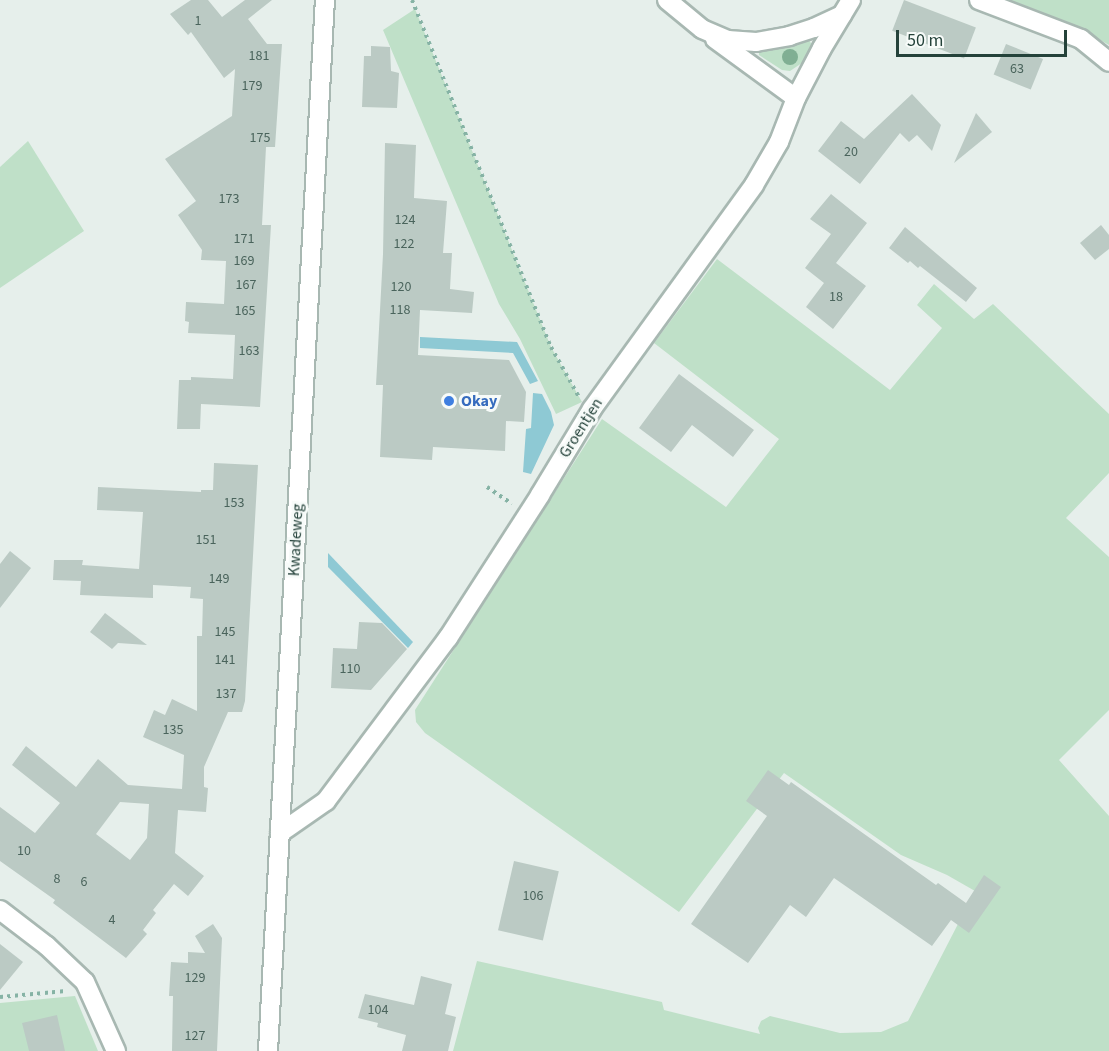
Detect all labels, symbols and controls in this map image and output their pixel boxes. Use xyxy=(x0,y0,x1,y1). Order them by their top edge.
house number: 1 xyxy=(195,13,201,29)
scale bar xyxy=(899,18,1070,56)
text: 50 m xyxy=(907,28,943,53)
house number: 181 xyxy=(249,48,269,64)
house number: 63 xyxy=(1010,61,1024,77)
house number: 179 xyxy=(242,78,262,94)
house number: 175 xyxy=(250,130,270,146)
house number: 20 xyxy=(844,144,858,160)
house number: 173 xyxy=(219,191,239,207)
house number: 124 xyxy=(395,212,415,228)
house number: 171 xyxy=(234,231,254,247)
house number: 122 xyxy=(394,236,414,252)
house number: 169 xyxy=(234,253,254,269)
house number: 167 xyxy=(236,277,256,293)
house number: 120 xyxy=(391,279,411,295)
house number: 18 xyxy=(829,289,843,305)
house number: 118 xyxy=(390,302,410,318)
house number: 165 xyxy=(235,303,255,319)
house number: 163 xyxy=(239,343,259,359)
place label: Okay xyxy=(461,391,497,411)
marker: Okay xyxy=(442,394,456,408)
street label: Groentjen xyxy=(555,395,607,461)
house number: 153 xyxy=(224,495,244,511)
street label: Kwadeweg xyxy=(285,503,307,577)
house number: 151 xyxy=(196,532,216,548)
house number: 149 xyxy=(209,571,229,587)
house number: 145 xyxy=(215,624,235,640)
house number: 141 xyxy=(215,652,235,668)
house number: 110 xyxy=(340,661,360,677)
house number: 137 xyxy=(216,686,236,702)
house number: 135 xyxy=(163,722,183,738)
house number: 10 xyxy=(17,843,31,859)
house number: 8 xyxy=(54,871,60,887)
house number: 6 xyxy=(81,874,87,890)
house number: 106 xyxy=(523,888,543,904)
house number: 4 xyxy=(109,912,115,928)
house number: 129 xyxy=(185,970,205,986)
house number: 104 xyxy=(368,1002,388,1018)
house number: 127 xyxy=(185,1028,205,1044)

